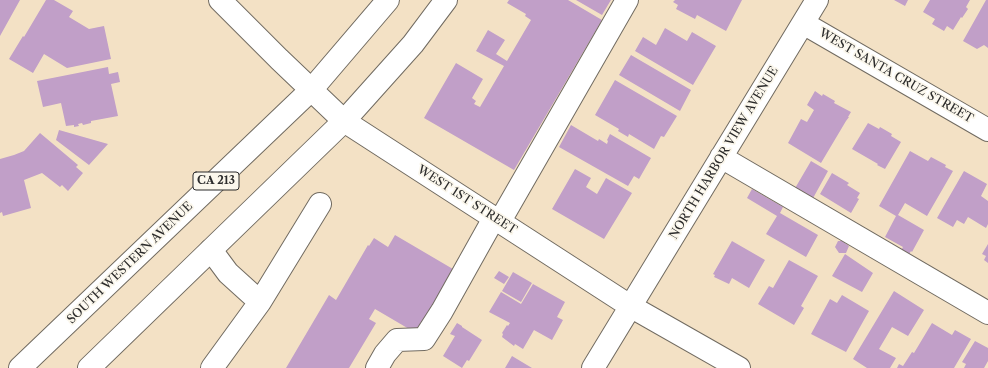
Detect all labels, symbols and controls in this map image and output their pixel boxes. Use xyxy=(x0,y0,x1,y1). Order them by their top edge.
street label: WEST SANTA CRUZ STREET xyxy=(816,26,976,126)
street label: NORTH HARBOR VIEW AVENUE xyxy=(667,64,781,242)
street label: WEST 1ST STREET xyxy=(415,162,519,238)
road number: CA 213 xyxy=(193,172,239,190)
street label: SOUTH WESTERN AVENUE xyxy=(64,199,196,327)

